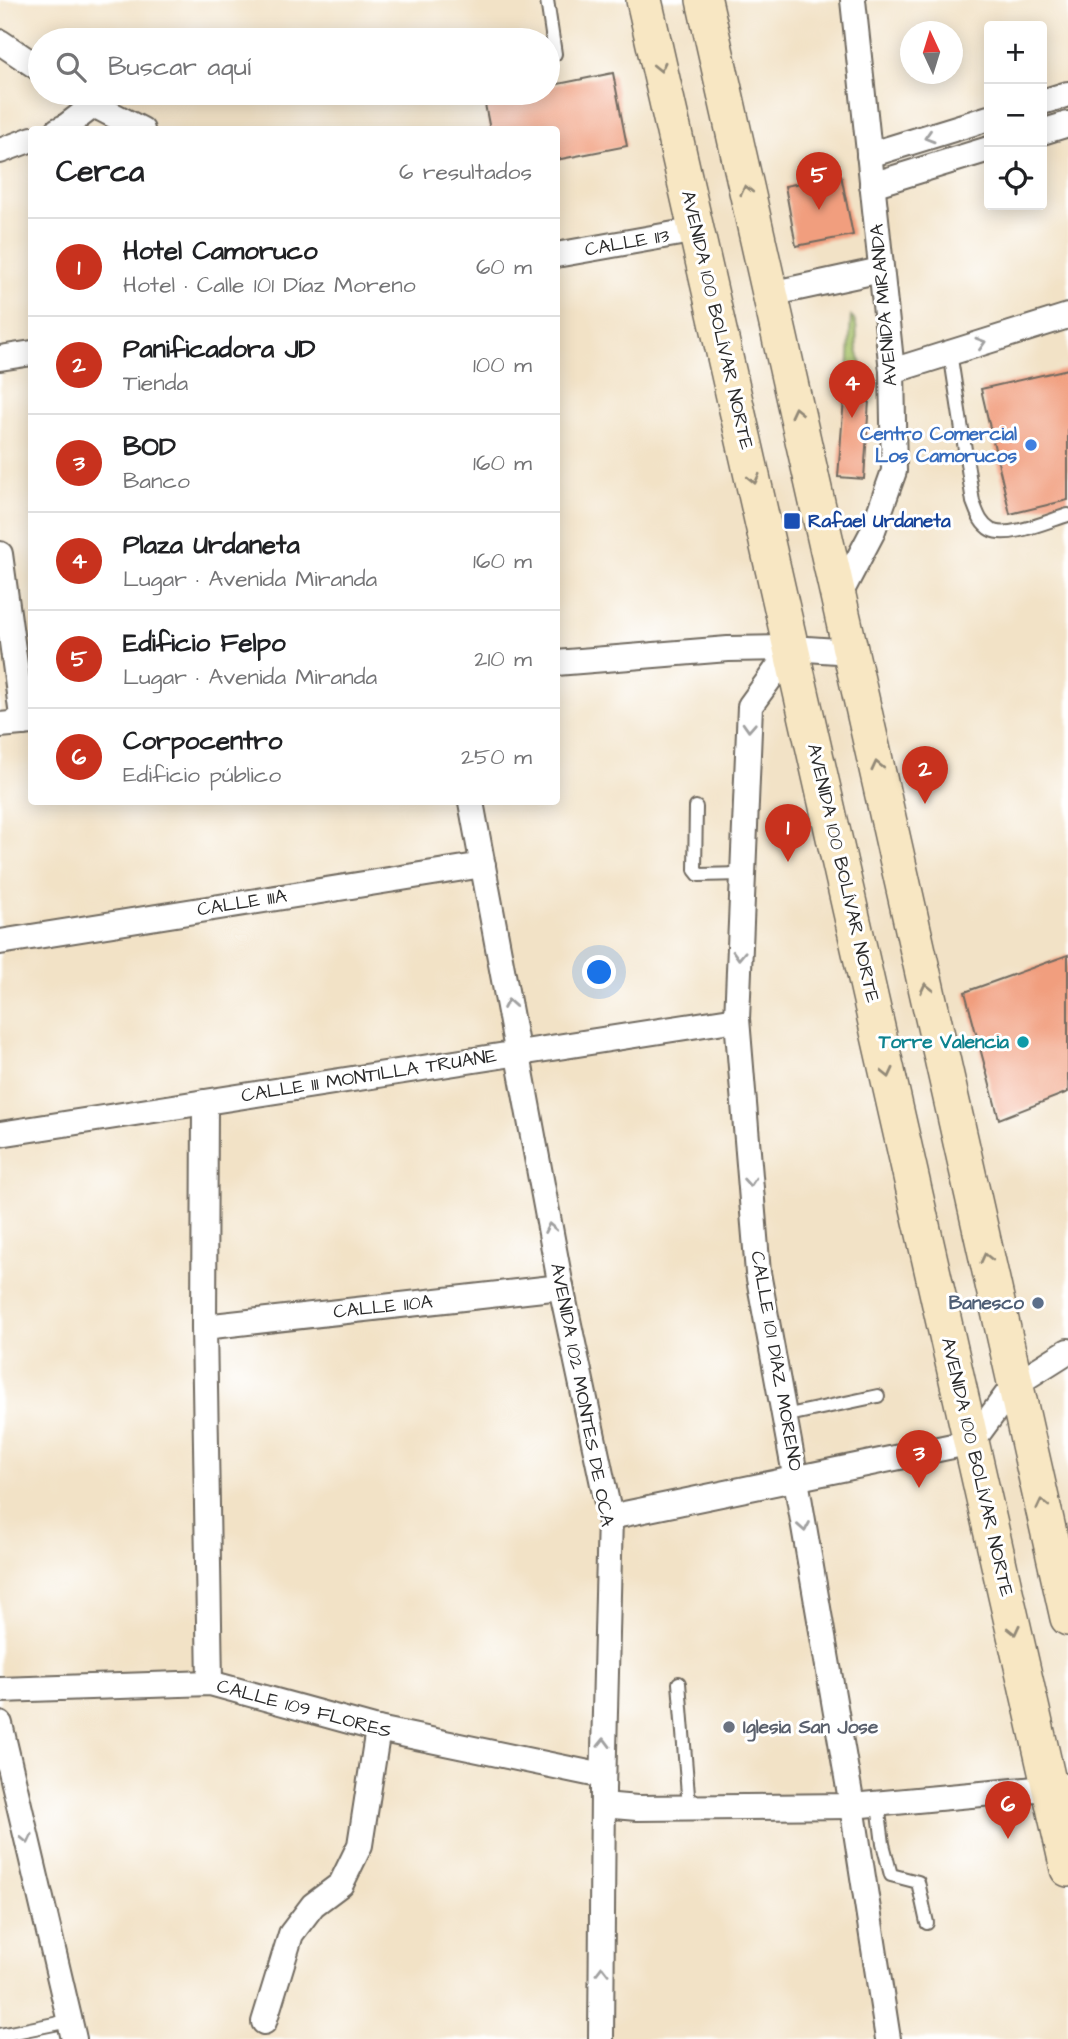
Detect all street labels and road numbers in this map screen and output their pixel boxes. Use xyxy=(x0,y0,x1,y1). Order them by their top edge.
street label: AVENIDA 100 BOLÍVAR NORTE xyxy=(674,188,760,452)
street label: CALLE 113 xyxy=(583,222,672,264)
street label: AVENIDA MIRANDA xyxy=(863,223,905,387)
street label: AVENIDA 100 BOLÍVAR NORTE xyxy=(800,741,886,1005)
street label: CALLE 111A xyxy=(195,883,289,923)
street label: CALLE 111 MONTILLA TRUANE xyxy=(239,1042,499,1110)
street label: CALLE 101 DÍAZ MORENO xyxy=(743,1249,809,1473)
street label: AVENIDA 102 MONTES DE OCA xyxy=(543,1261,621,1529)
street label: CALLE 110A xyxy=(332,1288,434,1326)
street label: AVENIDA 100 BOLÍVAR NORTE xyxy=(934,1335,1020,1599)
street label: CALLE 109 FLORES xyxy=(214,1673,394,1745)

